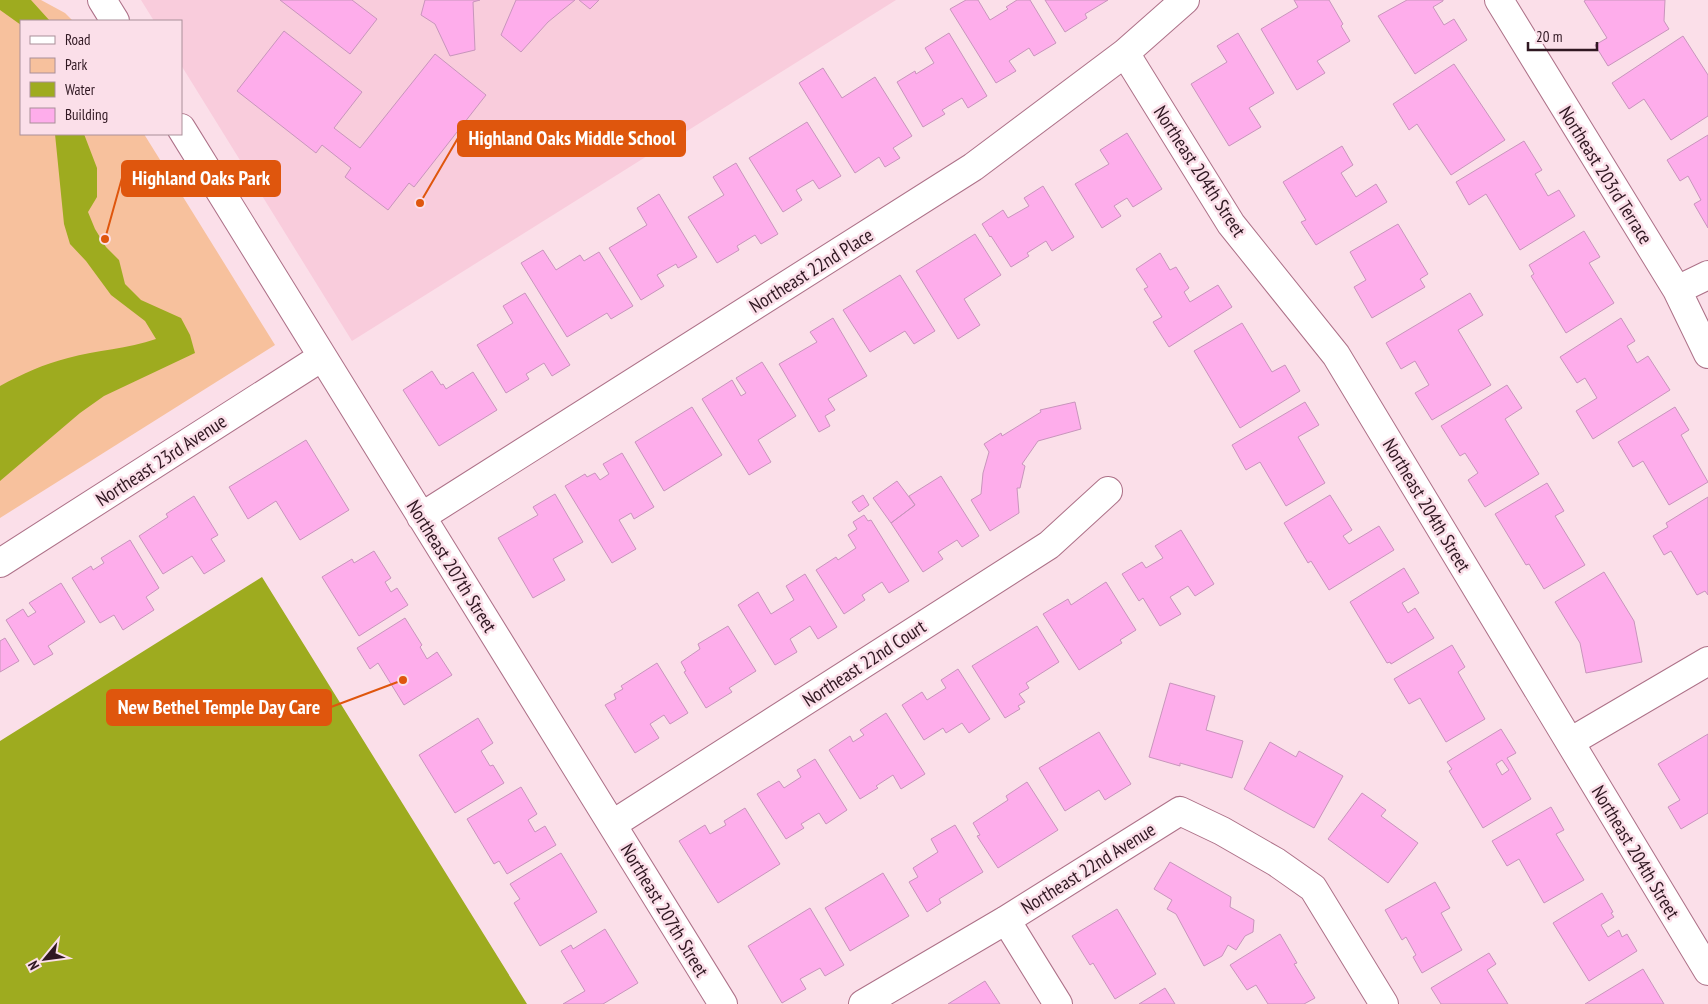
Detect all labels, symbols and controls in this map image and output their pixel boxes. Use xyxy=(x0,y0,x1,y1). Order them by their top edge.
legend xyxy=(20,20,182,135)
scale bar xyxy=(1528,20,1597,52)
text: 20 m xyxy=(1536,27,1562,46)
text: Road xyxy=(65,30,91,49)
text: Park xyxy=(65,55,87,74)
text: Water xyxy=(65,80,96,99)
street label: Northeast 204th Street xyxy=(1149,101,1252,242)
street label: Northeast 203rd Terrace xyxy=(1554,102,1658,249)
text: Building xyxy=(65,105,108,124)
callout: Highland Oaks Middle School xyxy=(458,121,685,156)
text: Highland Oaks Middle School xyxy=(468,125,676,151)
callout: Highland Oaks Park xyxy=(122,161,280,196)
text: Highland Oaks Park xyxy=(132,165,271,191)
street label: Northeast 22nd Place xyxy=(745,222,877,318)
street label: Northeast 23rd Avenue xyxy=(91,409,231,511)
street label: Northeast 204th Street xyxy=(1378,434,1477,577)
street label: Northeast 207th Street xyxy=(402,496,503,637)
street label: Northeast 22nd Court xyxy=(798,614,931,712)
callout: New Bethel Temple Day Care xyxy=(107,690,331,725)
text: New Bethel Temple Day Care xyxy=(118,694,320,720)
street label: Northeast 204th Street xyxy=(1587,781,1686,924)
street label: Northeast 22nd Avenue xyxy=(1016,817,1160,919)
street label: Northeast 207th Street xyxy=(616,839,715,982)
north arrow xyxy=(20,934,70,984)
text: N xyxy=(24,958,43,973)

